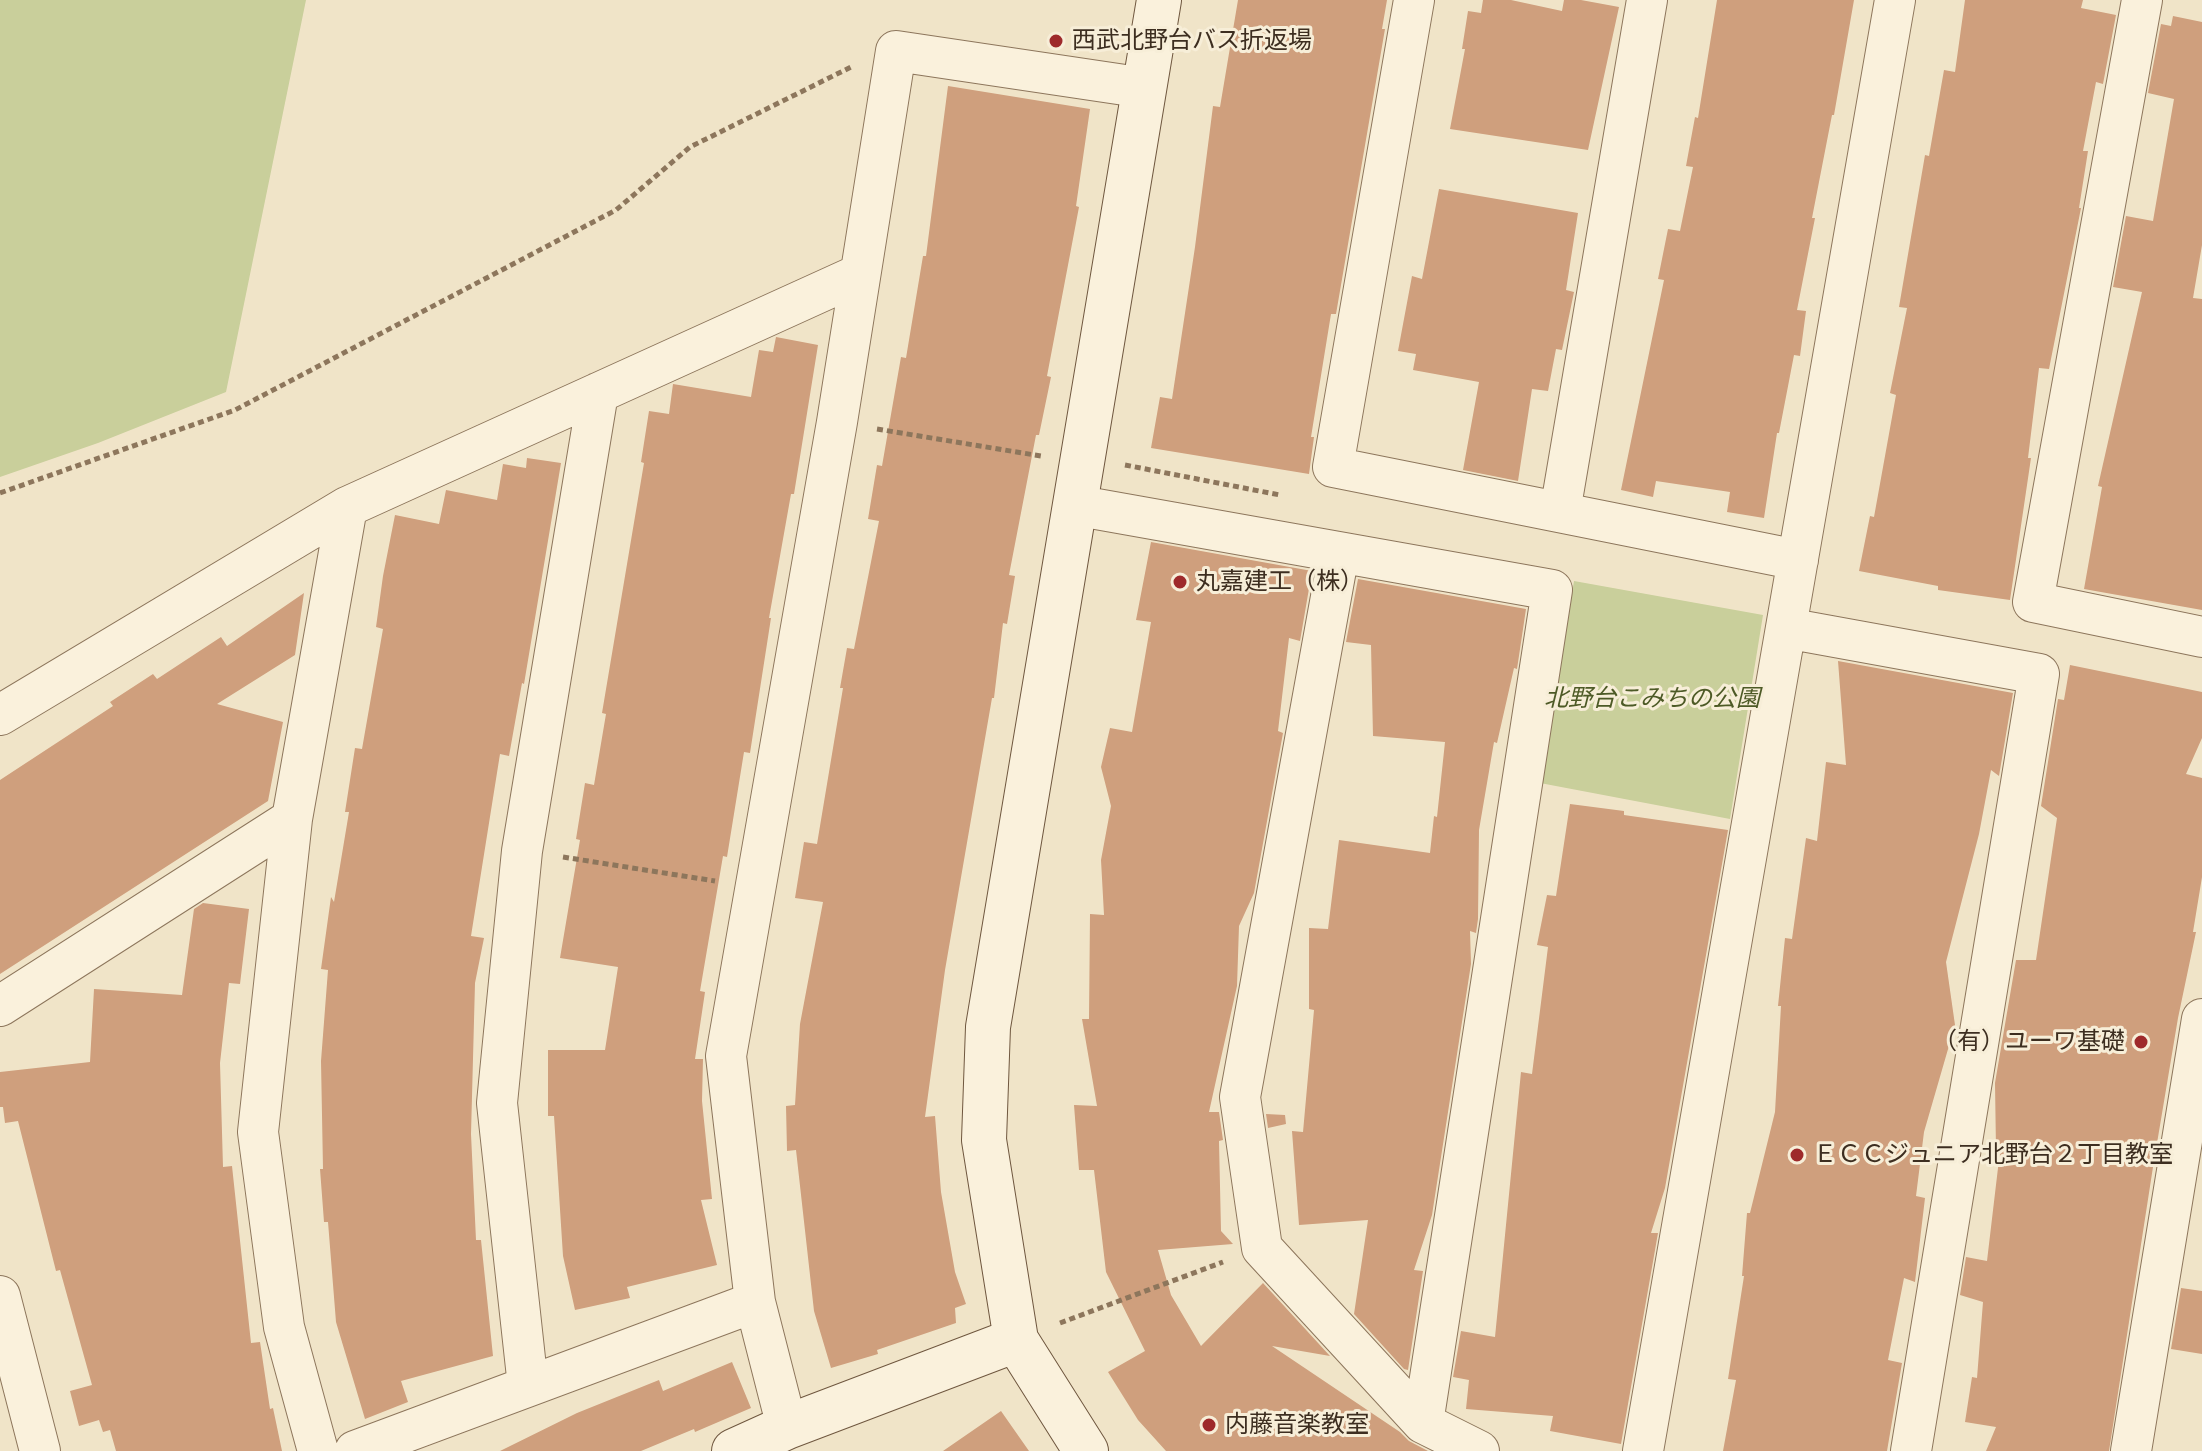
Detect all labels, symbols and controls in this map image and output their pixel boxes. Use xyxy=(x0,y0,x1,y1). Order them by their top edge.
place label: 西武北野台バス折返場 xyxy=(1072,27,1312,55)
marker: 西武北野台バス折返場 xyxy=(1047,32,1065,50)
place label: 丸嘉建工（株） xyxy=(1196,568,1364,596)
marker: 丸嘉建工（株） xyxy=(1171,573,1189,591)
park label: 北野台こみちの公園 xyxy=(1544,685,1760,713)
place label: （有）ユーワ基礎 xyxy=(1933,1028,2125,1056)
marker: （有）ユーワ基礎 xyxy=(2132,1033,2150,1051)
place label: ＥＣＣジュニア北野台２丁目教室 xyxy=(1813,1141,2173,1169)
marker: ＥＣＣジュニア北野台２丁目教室 xyxy=(1788,1146,1806,1164)
place label: 内藤音楽教室 xyxy=(1225,1411,1369,1439)
marker: 内藤音楽教室 xyxy=(1200,1416,1218,1434)

